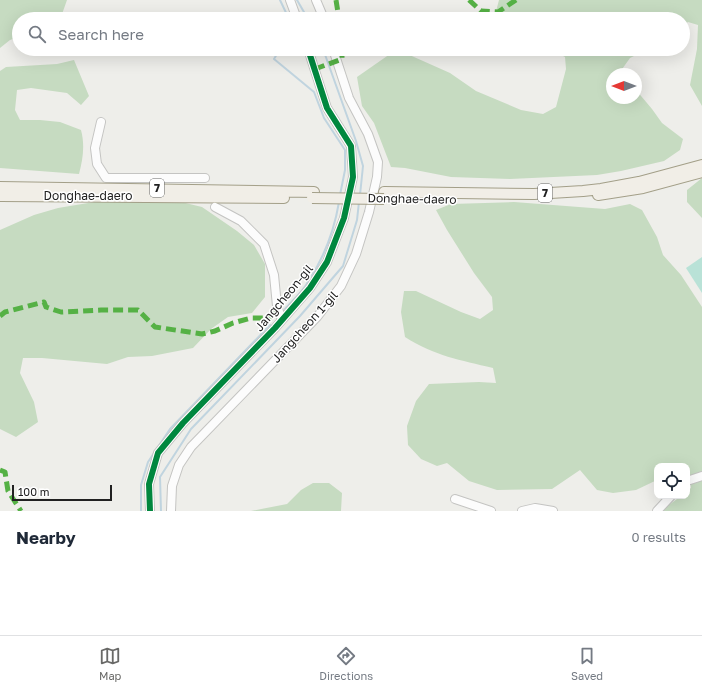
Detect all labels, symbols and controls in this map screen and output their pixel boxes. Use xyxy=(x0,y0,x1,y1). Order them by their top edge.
search box xyxy=(12,12,690,56)
icon: search xyxy=(26,23,48,45)
text: Search here xyxy=(58,25,144,43)
north arrow xyxy=(606,68,642,104)
road number: 7 xyxy=(150,179,164,197)
road number: 7 xyxy=(538,184,552,202)
street label: Donghae-daero xyxy=(44,188,132,203)
street label: Donghae-daero xyxy=(367,190,457,207)
street label: Jangcheon-gil xyxy=(251,261,316,334)
street label: Jangcheon 1-gil xyxy=(268,288,341,366)
map controls xyxy=(654,463,690,499)
button: locate xyxy=(654,463,690,499)
scale bar xyxy=(12,483,112,502)
text: 100 m xyxy=(18,485,49,498)
text: Nearby xyxy=(16,527,76,548)
text: 0 results xyxy=(631,529,686,545)
tab: Map xyxy=(99,645,121,682)
tab: Directions xyxy=(319,645,373,682)
tab: Saved xyxy=(571,645,603,682)

